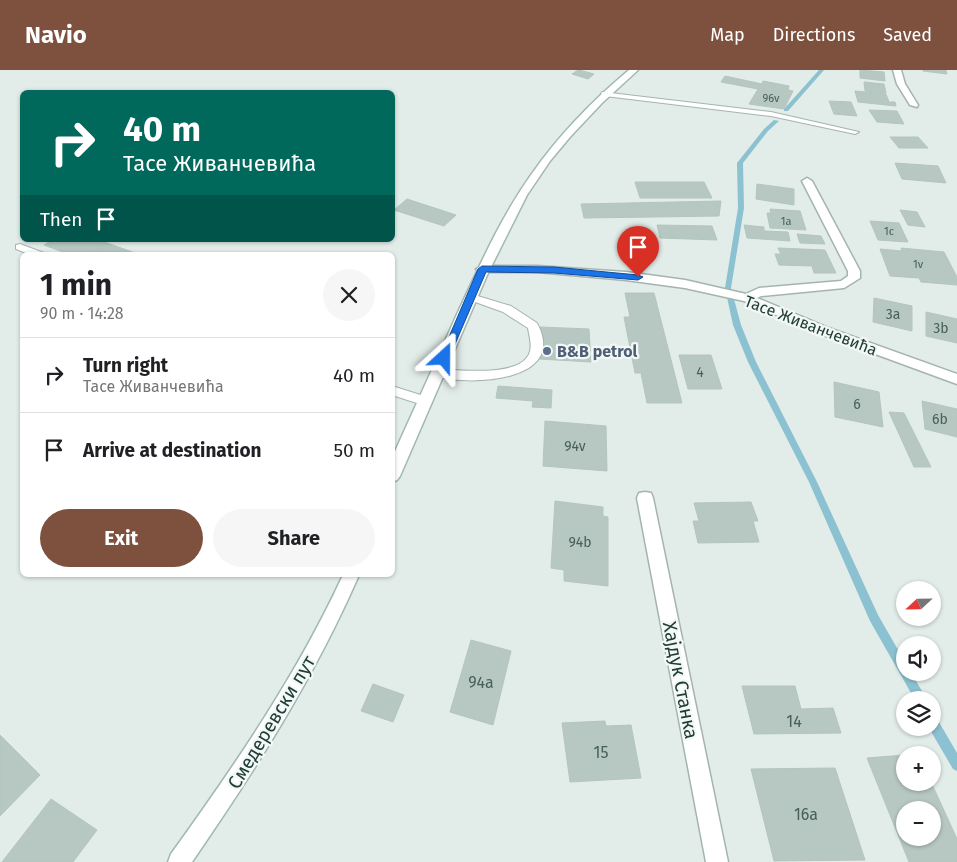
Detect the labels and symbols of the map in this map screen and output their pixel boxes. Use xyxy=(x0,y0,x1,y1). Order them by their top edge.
house number: 96v xyxy=(763,92,780,105)
house number: 1a xyxy=(781,215,791,228)
house number: 1c xyxy=(884,225,894,238)
pin xyxy=(617,226,659,277)
house number: 1v xyxy=(913,258,924,271)
street label: Тасе Живанчевића xyxy=(742,291,880,360)
house number: 3a xyxy=(886,306,900,323)
house number: 3b xyxy=(933,320,949,337)
position arrow xyxy=(417,331,469,383)
place label: B&B petrol xyxy=(557,342,638,361)
marker: B&B petrol xyxy=(541,345,553,357)
house number: 4 xyxy=(696,364,704,381)
house number: 6 xyxy=(853,396,861,413)
house number: 6b xyxy=(932,411,948,428)
house number: 94v xyxy=(564,438,586,455)
house number: 94b xyxy=(569,534,591,551)
north arrow xyxy=(896,581,941,626)
street label: Хајдук Станка xyxy=(658,619,703,741)
street label: Смедеревски пут xyxy=(223,651,320,793)
house number: 94a xyxy=(468,673,494,692)
house number: 14 xyxy=(786,712,802,731)
house number: 15 xyxy=(594,743,608,762)
house number: 16a xyxy=(794,805,818,824)

